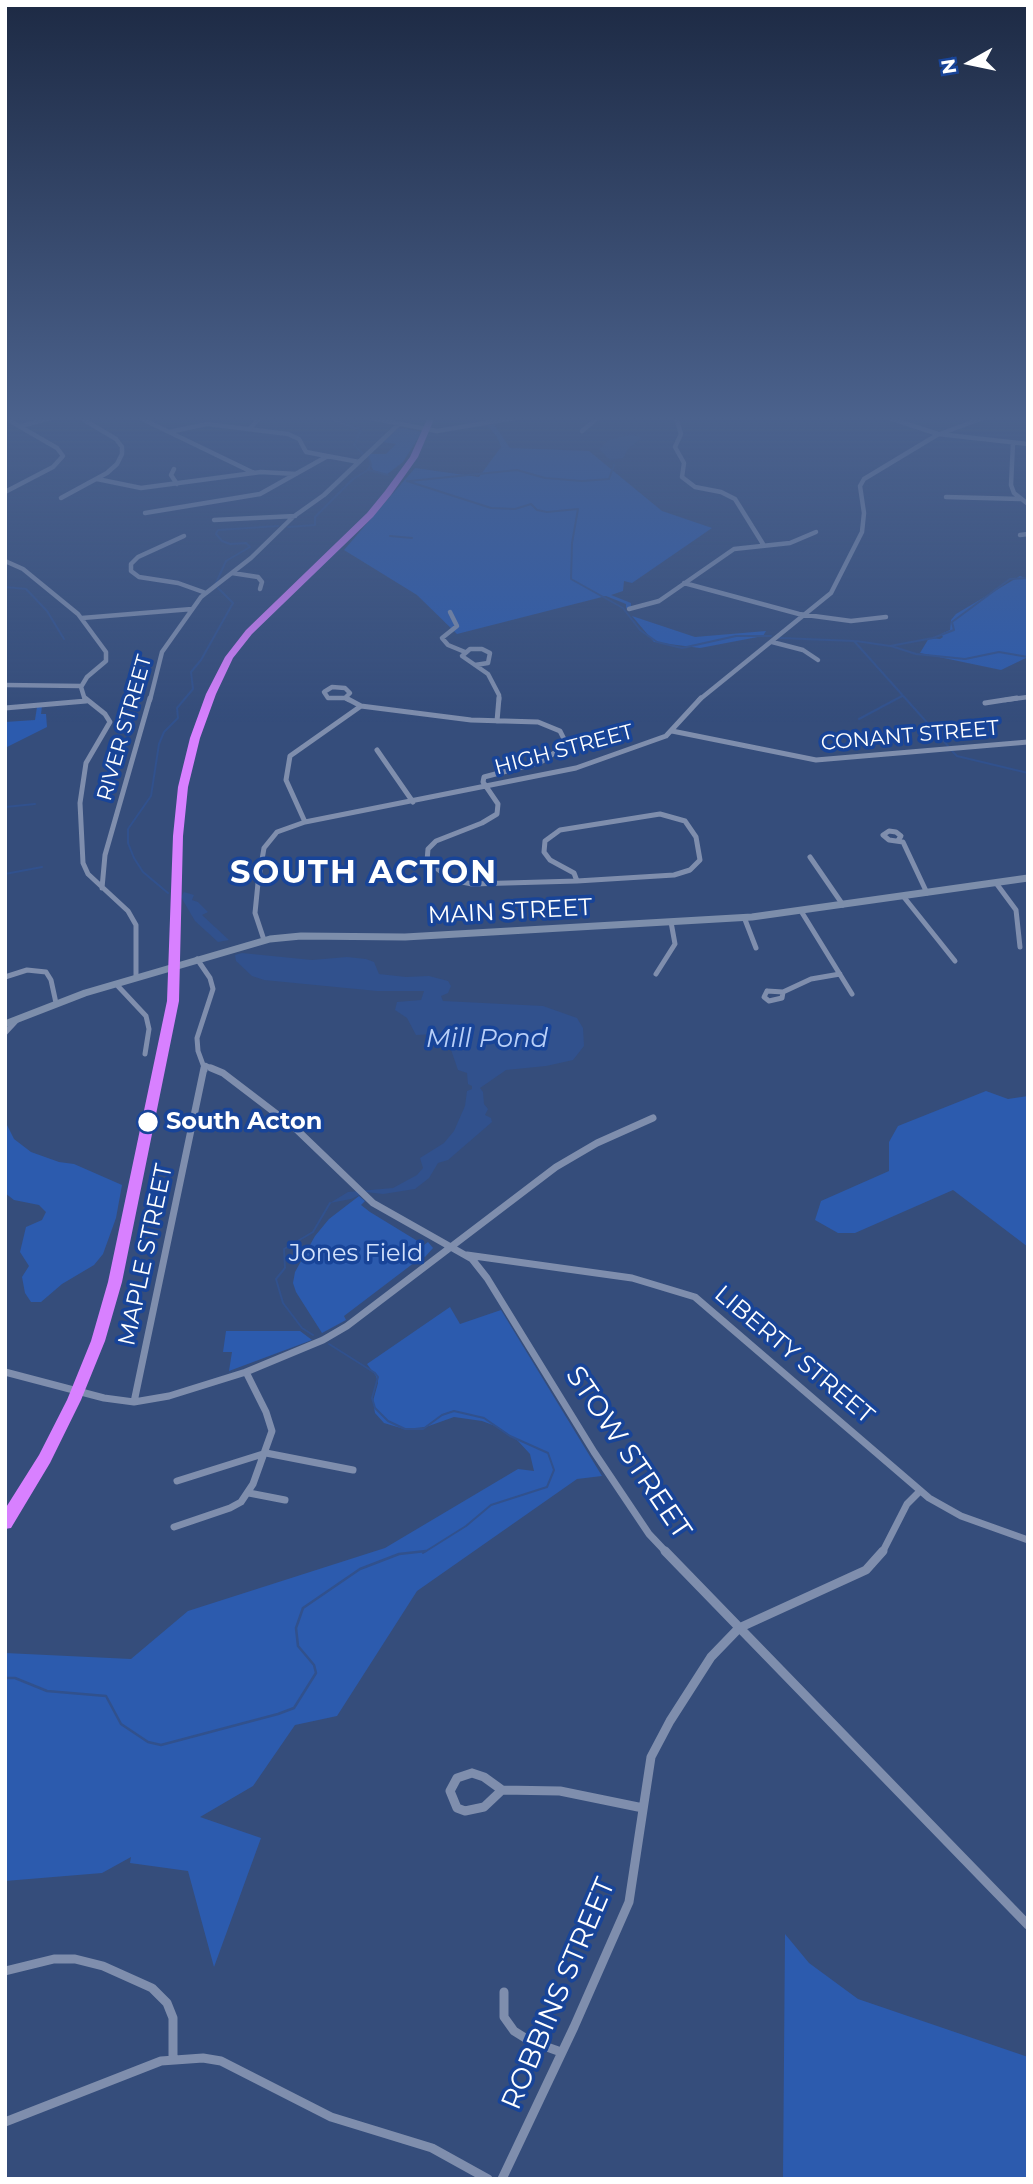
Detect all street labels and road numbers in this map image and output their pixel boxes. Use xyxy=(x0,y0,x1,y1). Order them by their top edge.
street label: RIVER STREET xyxy=(92,652,158,804)
street label: CONANT STREET xyxy=(820,716,1000,756)
street label: HIGH STREET xyxy=(492,719,636,781)
street label: MAIN STREET xyxy=(427,893,593,931)
street label: MAPLE STREET xyxy=(113,1161,179,1349)
street label: LIBERTY STREET xyxy=(708,1280,880,1430)
street label: STOW STREET xyxy=(558,1360,698,1546)
street label: ROBBINS STREET xyxy=(495,1873,623,2115)

